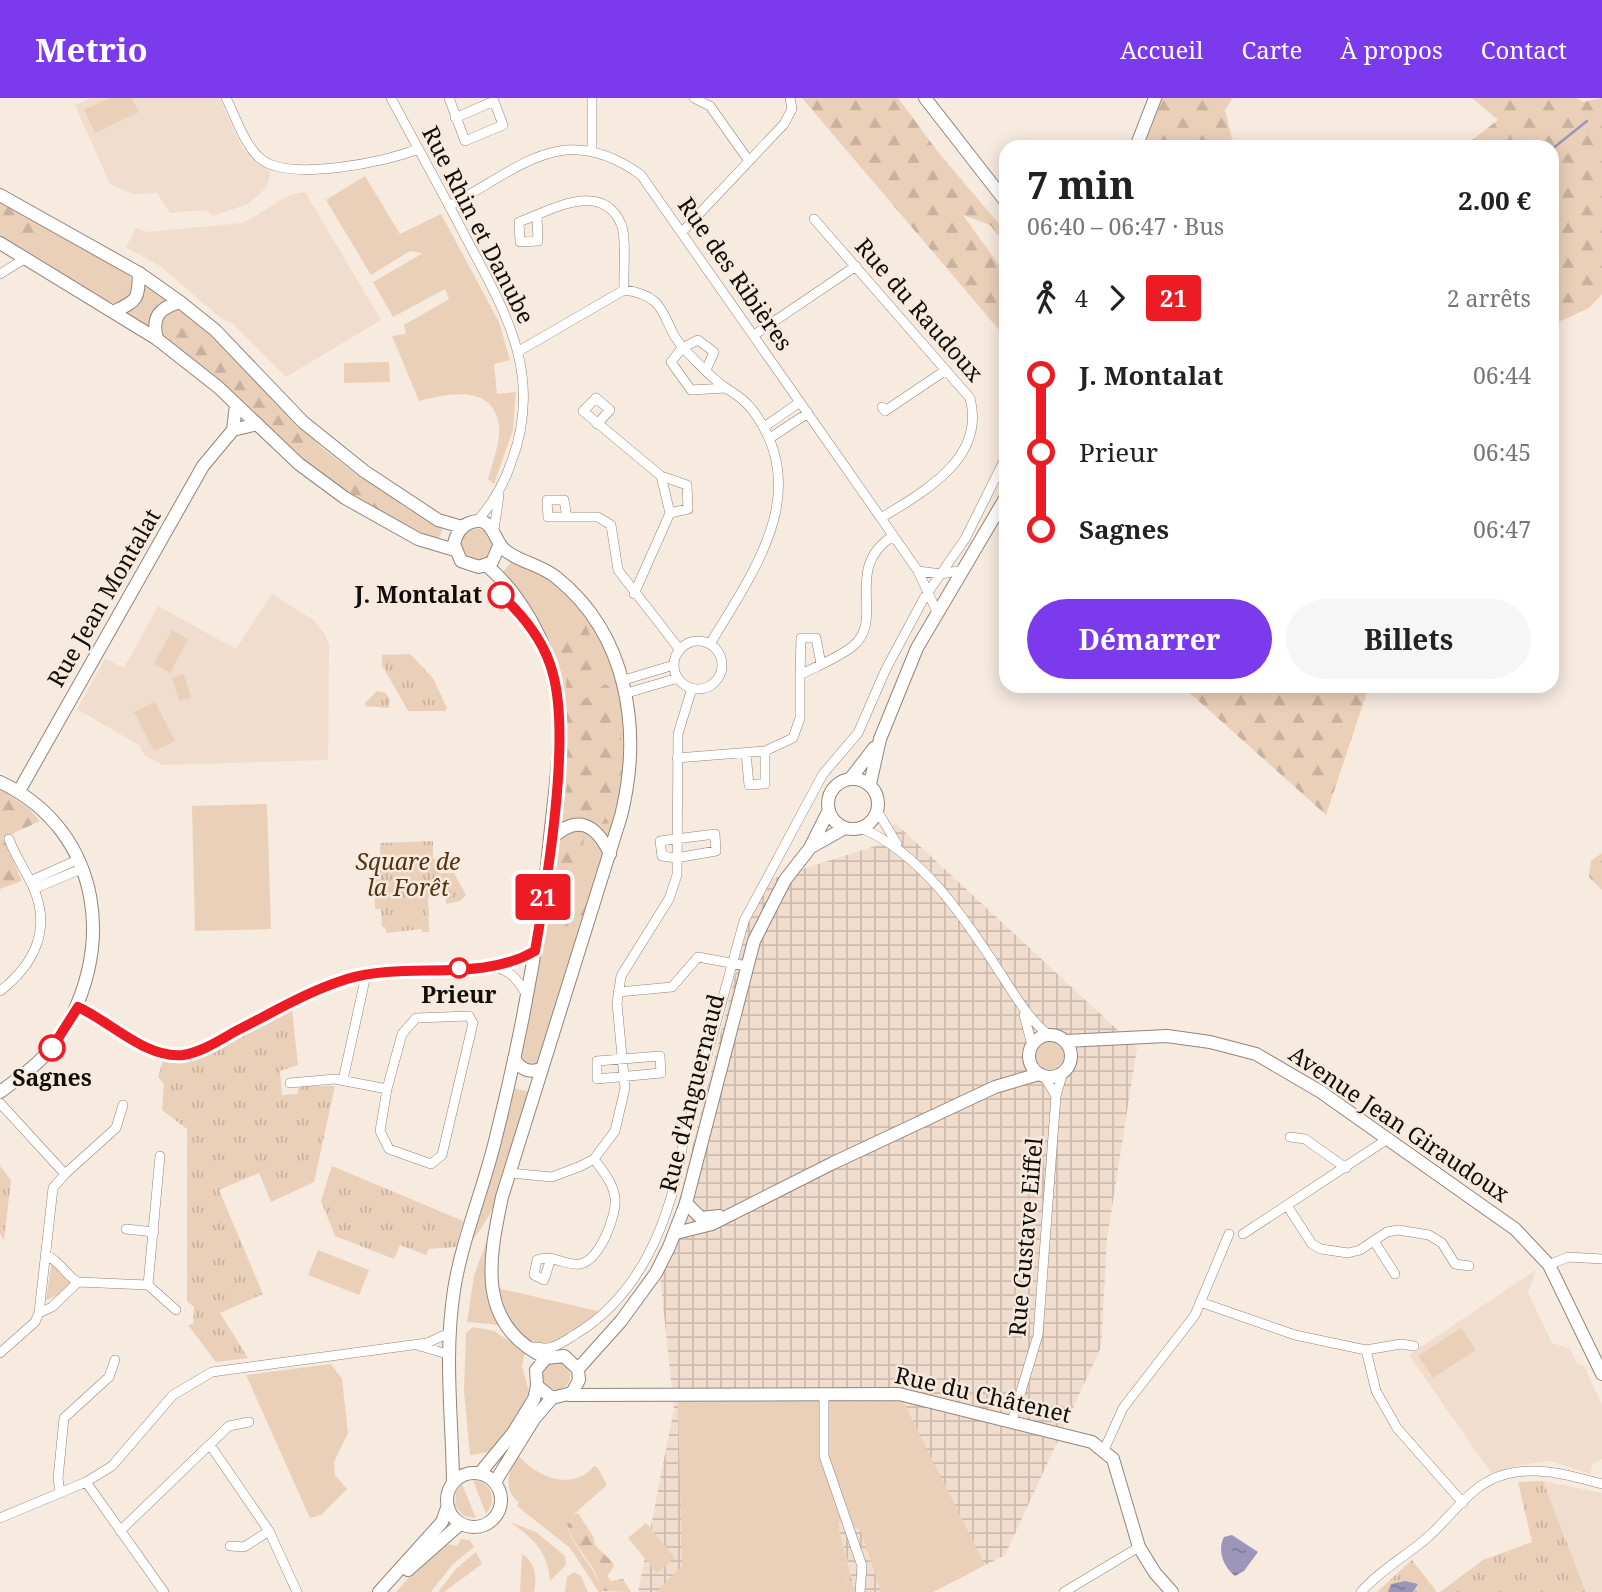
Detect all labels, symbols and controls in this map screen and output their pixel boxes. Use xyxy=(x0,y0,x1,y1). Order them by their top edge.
text: Metrio xyxy=(35,27,148,72)
text: Accueil xyxy=(1120,33,1203,66)
text: Carte xyxy=(1241,33,1302,66)
text: À propos xyxy=(1340,33,1443,66)
text: Contact xyxy=(1481,33,1567,66)
street label: Rue Rhin et Danube xyxy=(415,120,543,329)
text: 7 min xyxy=(1027,158,1135,210)
text: 2.00 € xyxy=(1458,182,1531,218)
street label: Rue des Ribières xyxy=(671,190,801,357)
text: 06:40 – 06:47 · Bus xyxy=(1027,210,1224,242)
street label: Rue du Raudoux xyxy=(848,231,992,389)
icon: walk xyxy=(1027,279,1065,317)
icon: forward xyxy=(1098,279,1136,317)
text: 21 xyxy=(1160,281,1187,314)
text: 4 xyxy=(1075,282,1088,314)
text: 2 arrêts xyxy=(1447,282,1531,314)
text: J. Montalat xyxy=(1079,357,1223,393)
text: 06:44 xyxy=(1473,359,1531,391)
text: Prieur xyxy=(1079,434,1158,470)
text: 06:45 xyxy=(1473,436,1531,468)
street label: Rue Jean Montalat xyxy=(39,502,167,693)
text: Sagnes xyxy=(1079,511,1169,547)
text: 06:47 xyxy=(1473,513,1531,545)
place label: J. Montalat xyxy=(353,578,482,610)
marker: J. Montalat xyxy=(488,582,514,608)
button: Démarrer xyxy=(1027,599,1272,679)
button: Billets xyxy=(1286,599,1531,679)
park label: Square de la Forêt xyxy=(356,845,460,903)
line badge: 21 xyxy=(512,874,574,920)
text: 21 xyxy=(529,880,557,913)
marker: Prieur xyxy=(449,958,469,978)
place label: Prieur xyxy=(421,978,497,1010)
street label: Rue d'Anguernaud xyxy=(651,990,731,1195)
marker: Sagnes xyxy=(39,1035,65,1061)
street label: Avenue Jean Giraudoux xyxy=(1283,1037,1517,1209)
place label: Sagnes xyxy=(12,1061,92,1093)
street label: Rue Gustave Eiffel xyxy=(1000,1136,1050,1338)
street label: Rue du Châtenet xyxy=(892,1358,1075,1430)

